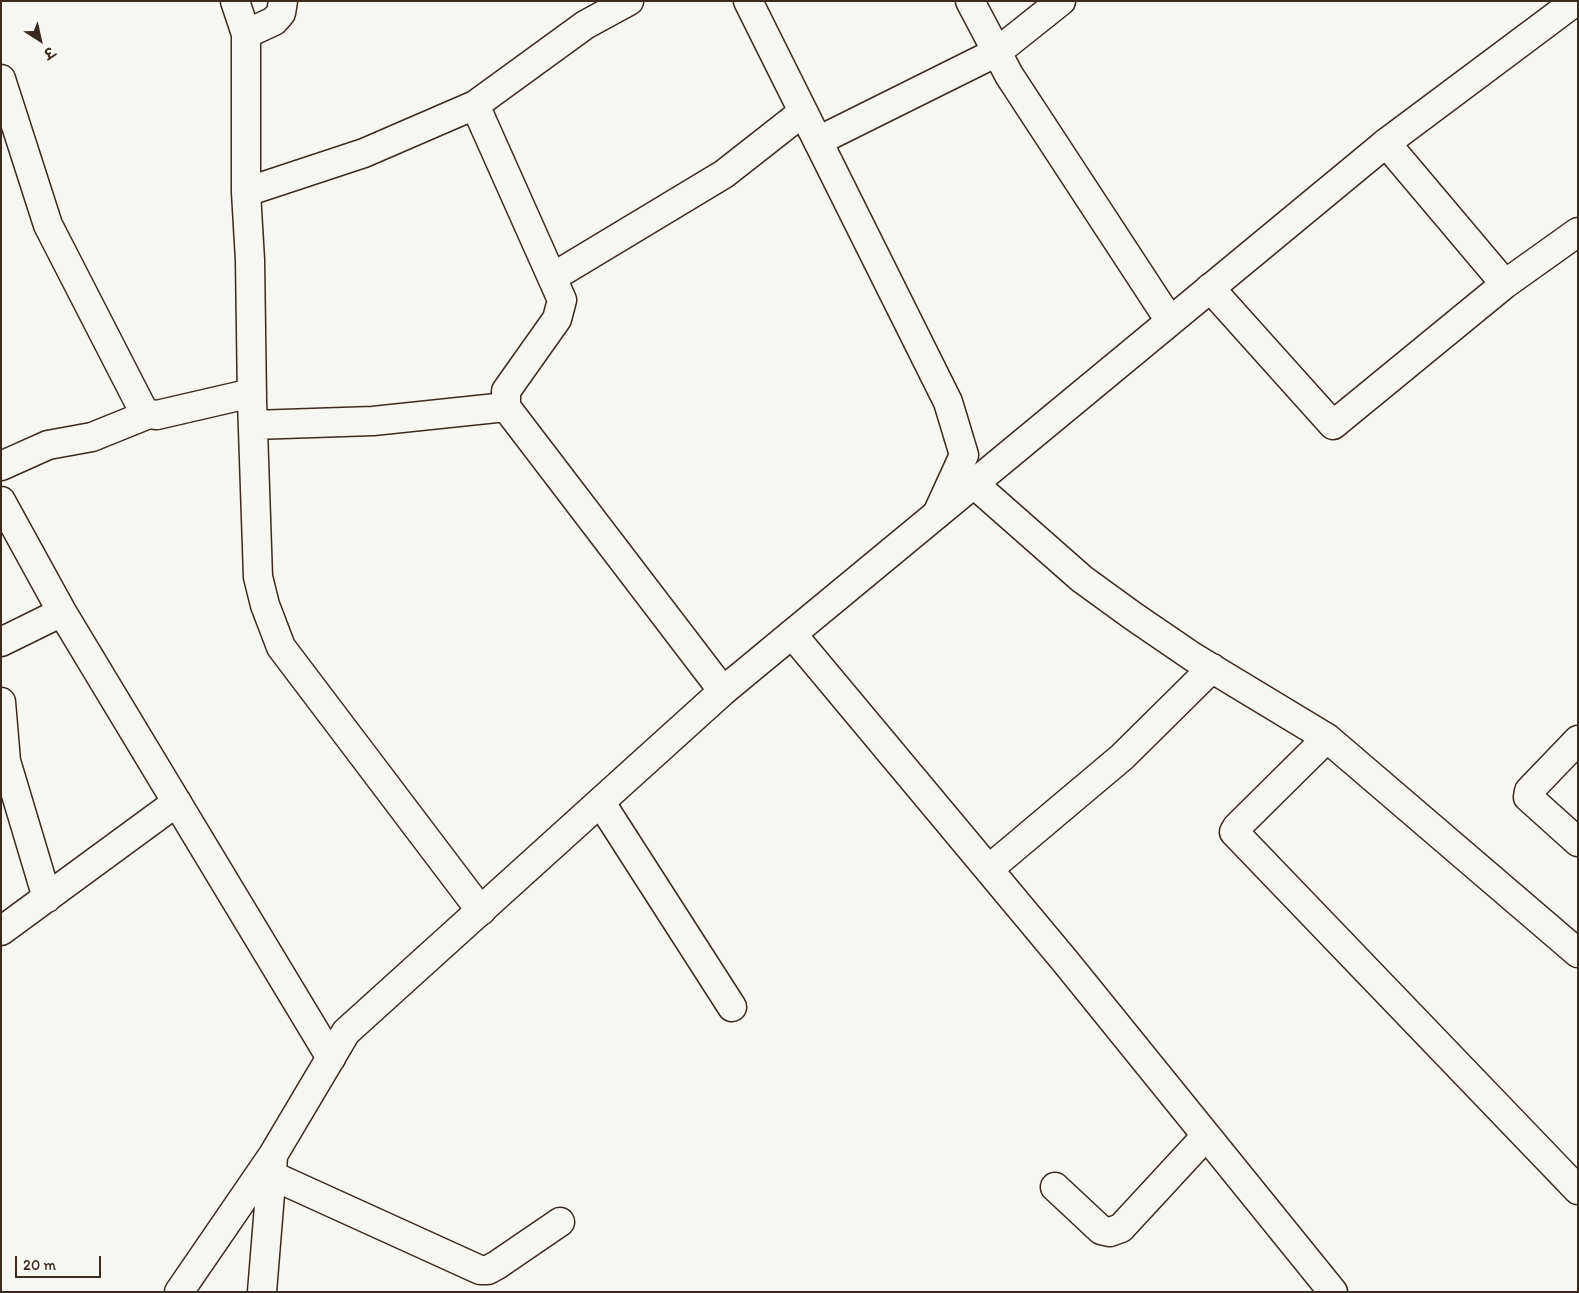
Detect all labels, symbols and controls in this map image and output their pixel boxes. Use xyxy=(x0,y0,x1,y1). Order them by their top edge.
north arrow xyxy=(15,15,65,65)
text: उ xyxy=(40,43,58,62)
scale bar xyxy=(18,1246,104,1278)
text: 20 m xyxy=(23,1256,56,1274)

